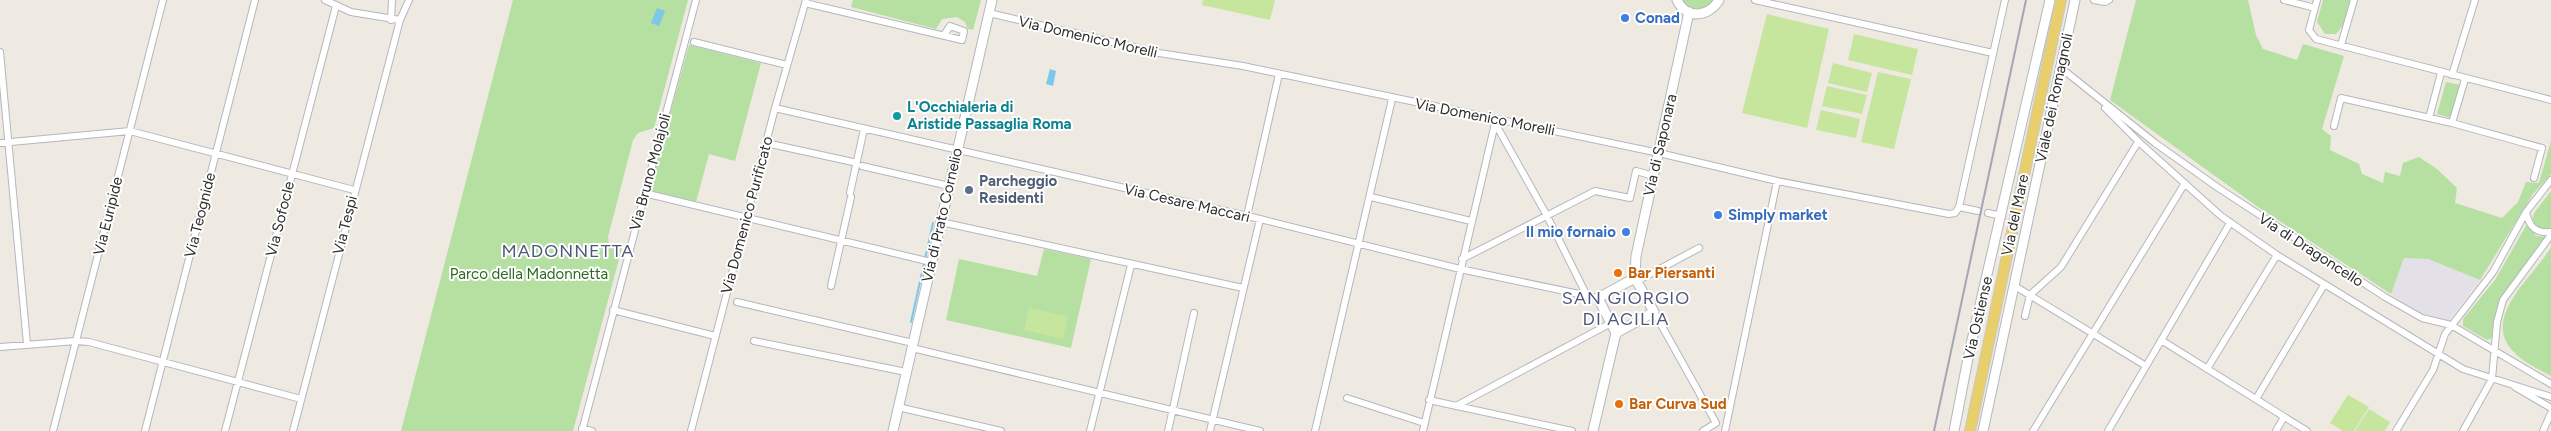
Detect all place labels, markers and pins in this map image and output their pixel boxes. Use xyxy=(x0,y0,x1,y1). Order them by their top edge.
place label: Conad xyxy=(1635,9,1680,27)
marker: Conad xyxy=(1619,12,1631,24)
place label: L'Occhialeria di Aristide Passaglia Roma xyxy=(907,98,1072,133)
marker: L'Occhialeria di Aristide Passaglia Roma xyxy=(891,110,903,122)
place label: Parcheggio Residenti xyxy=(979,172,1058,207)
marker: Parcheggio Residenti xyxy=(963,184,975,196)
place label: Simply market xyxy=(1728,206,1828,224)
marker: Simply market xyxy=(1712,209,1724,221)
place label: Il mio fornaio xyxy=(1526,223,1616,241)
marker: Il mio fornaio xyxy=(1620,226,1632,238)
place label: Bar Piersanti xyxy=(1628,264,1715,282)
marker: Bar Piersanti xyxy=(1612,267,1624,279)
place label: Bar Curva Sud xyxy=(1629,395,1727,413)
marker: Bar Curva Sud xyxy=(1613,398,1625,410)

